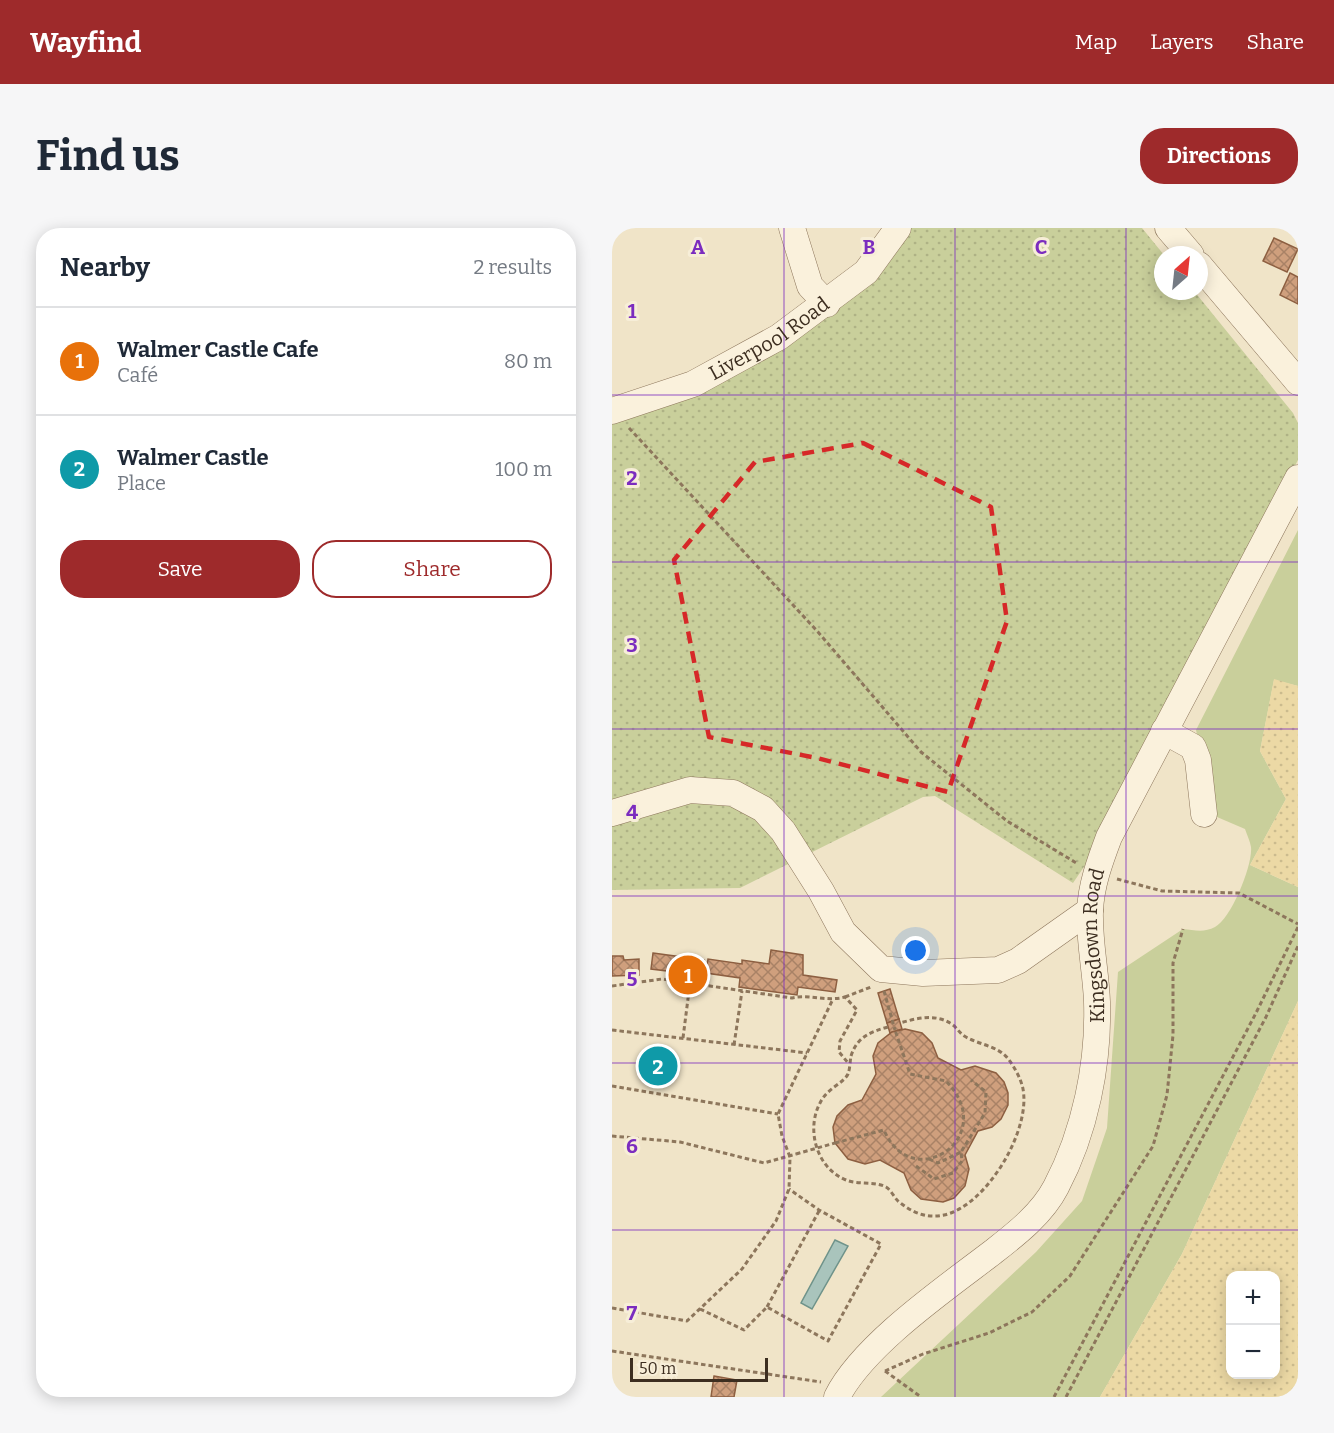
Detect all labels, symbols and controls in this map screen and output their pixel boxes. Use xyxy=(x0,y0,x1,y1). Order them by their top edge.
text: Wayfind xyxy=(30,26,141,59)
text: Map xyxy=(1075,29,1117,55)
text: Layers xyxy=(1150,29,1214,55)
text: Share xyxy=(1247,29,1304,55)
button: Directions xyxy=(1140,128,1298,184)
text: Find us xyxy=(36,131,180,181)
text: A xyxy=(691,235,706,259)
text: B xyxy=(863,235,876,259)
text: C xyxy=(1035,235,1047,259)
north arrow xyxy=(1154,246,1208,300)
text: Nearby xyxy=(60,252,150,283)
text: 2 results xyxy=(473,255,552,279)
street label: Liverpool Road xyxy=(705,292,834,385)
text: 1 xyxy=(628,299,637,323)
text: Walmer Castle Cafe xyxy=(117,336,319,363)
text: 1 xyxy=(75,349,84,373)
text: 80 m xyxy=(504,349,552,373)
text: Café xyxy=(117,363,158,387)
text: Walmer Castle xyxy=(117,444,269,471)
text: 2 xyxy=(74,457,85,481)
text: 100 m xyxy=(495,457,552,481)
text: 2 xyxy=(626,466,638,490)
text: Place xyxy=(117,471,166,495)
button: Save xyxy=(60,540,300,598)
button: Share xyxy=(312,540,552,598)
text: 3 xyxy=(626,633,638,657)
text: 4 xyxy=(626,800,638,824)
street label: Kingsdown Road xyxy=(1078,865,1109,1023)
your location xyxy=(901,936,930,965)
pin: 1 xyxy=(668,952,708,998)
text: 5 xyxy=(627,967,638,991)
pin: 2 xyxy=(638,1044,678,1088)
text: 6 xyxy=(626,1134,638,1158)
map controls xyxy=(1226,1271,1280,1379)
button: + xyxy=(1226,1271,1280,1325)
text: 7 xyxy=(627,1301,638,1325)
button: − xyxy=(1226,1325,1280,1379)
scale bar xyxy=(630,1355,768,1382)
text: 50 m xyxy=(639,1359,676,1378)

